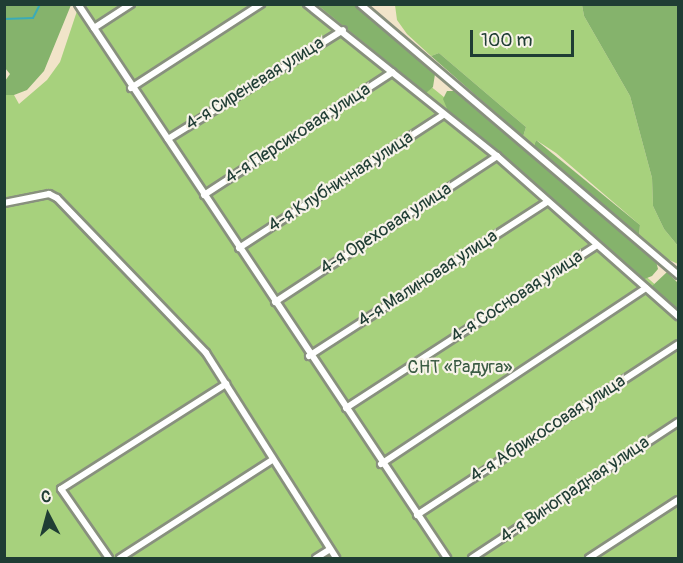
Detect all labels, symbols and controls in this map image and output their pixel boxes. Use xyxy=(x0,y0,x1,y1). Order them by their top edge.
scale bar xyxy=(473,18,576,56)
text: 100 m xyxy=(481,29,533,52)
street label: 4-я Сиреневая улица xyxy=(182,33,328,135)
street label: 4-я Персиковая улица xyxy=(221,79,375,189)
street label: 4-я Клубничная улица xyxy=(264,127,418,237)
street label: 4-я Ореховая улица xyxy=(316,178,456,280)
street label: 4-я Малиновая улица xyxy=(354,226,502,332)
street label: 4-я Сосновая улица xyxy=(447,246,587,348)
park label: СНТ «Радуга» xyxy=(408,357,512,379)
street label: 4-я Абрикосовая улица xyxy=(466,371,630,487)
street label: 4-я Виноградная улица xyxy=(496,432,654,548)
north arrow xyxy=(18,485,78,545)
text: С xyxy=(40,487,52,508)

